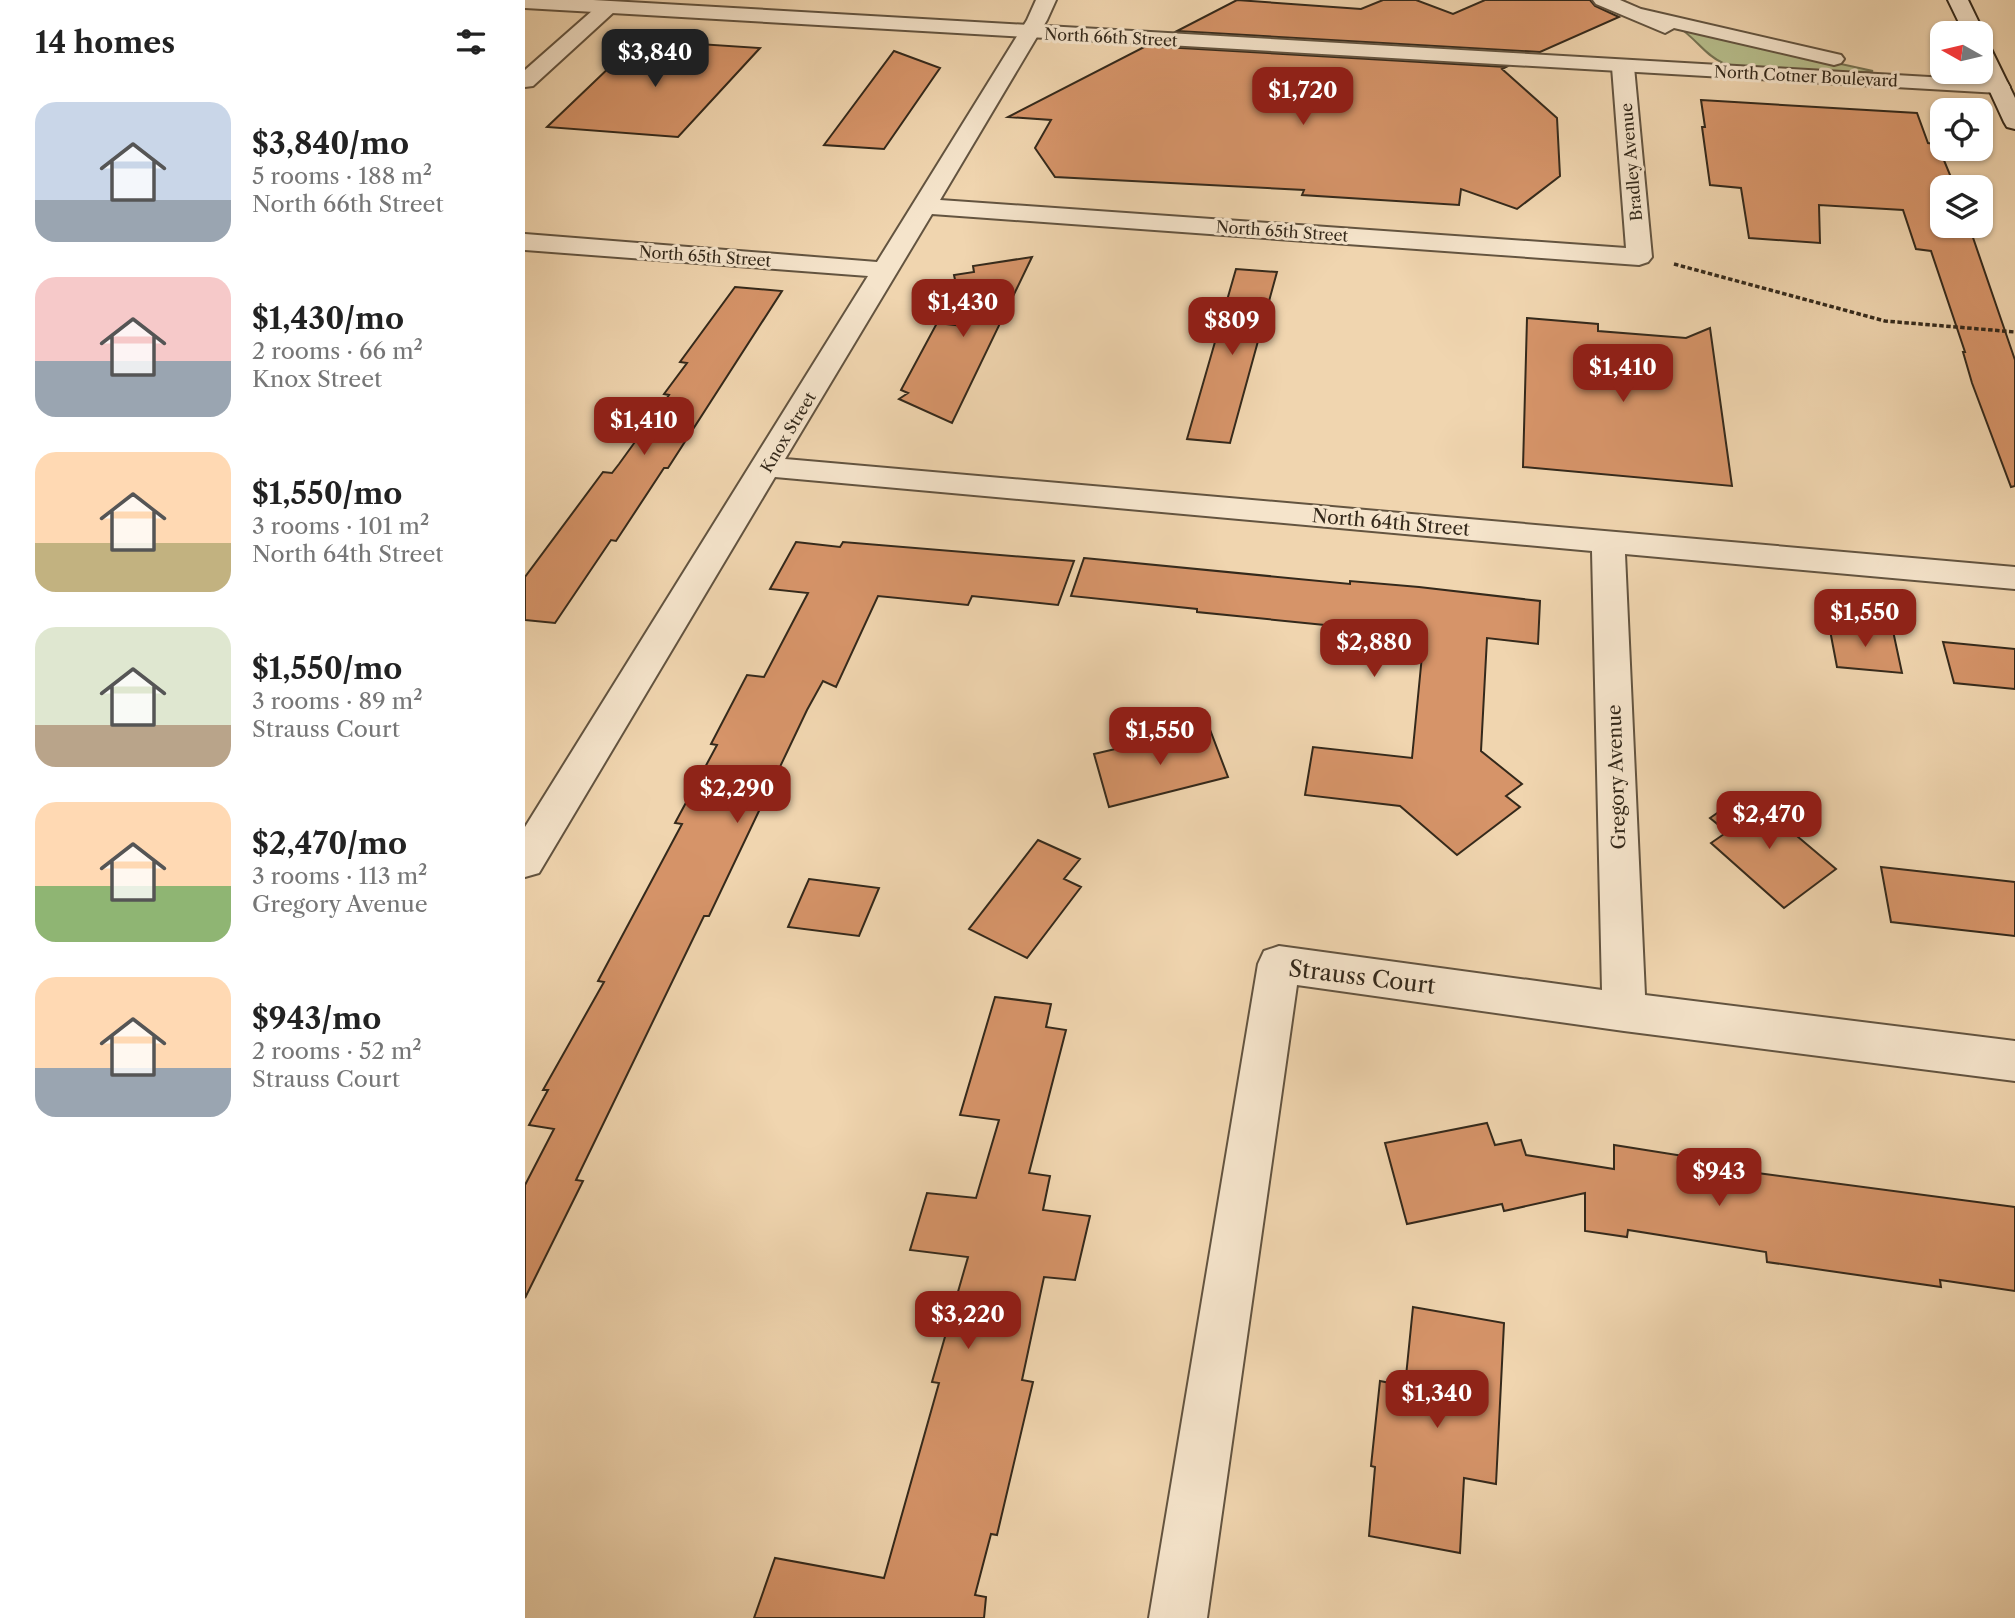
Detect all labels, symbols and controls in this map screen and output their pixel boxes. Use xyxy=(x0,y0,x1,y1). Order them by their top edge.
north arrow xyxy=(1930,21,1993,84)
map controls xyxy=(1930,21,1993,238)
icon: filters xyxy=(452,23,490,61)
text: 14 homes xyxy=(35,24,175,61)
street label: North 66th Street xyxy=(1044,24,1178,50)
pin: $3,840 xyxy=(598,29,712,89)
text: $3,840 xyxy=(618,38,692,66)
street label: North Cotner Boulevard xyxy=(1714,61,1899,91)
pin: $1,720 xyxy=(1246,68,1360,127)
text: $1,720 xyxy=(1268,76,1338,104)
button: locate xyxy=(1930,98,1993,161)
street label: Bradley Avenue xyxy=(1616,102,1646,222)
text: $3,840/mo xyxy=(252,125,409,162)
icon: home xyxy=(91,130,175,214)
text: 5 rooms · 188 m² xyxy=(252,162,432,190)
button: layers xyxy=(1930,175,1993,238)
text: North 66th Street xyxy=(252,190,444,218)
street label: North 65th Street xyxy=(1215,216,1349,246)
street label: North 65th Street xyxy=(638,241,772,271)
pin: $1,430 xyxy=(906,280,1020,339)
text: $1,430 xyxy=(928,288,998,316)
pin: $809 xyxy=(1191,298,1273,357)
text: $1,430/mo xyxy=(252,300,404,337)
icon: home xyxy=(91,305,175,389)
text: $809 xyxy=(1204,306,1260,334)
text: 2 rooms · 66 m² xyxy=(252,337,423,365)
pin: $1,410 xyxy=(1566,344,1680,404)
text: $1,410 xyxy=(1589,353,1657,381)
text: Knox Street xyxy=(252,365,382,393)
street label: Knox Street xyxy=(756,388,820,476)
pin: $1,410 xyxy=(587,398,701,457)
text: $1,410 xyxy=(610,406,678,434)
text: $1,550/mo xyxy=(252,475,402,512)
icon: home xyxy=(91,480,175,564)
street label: North 64th Street xyxy=(1311,504,1471,541)
text: 3 rooms · 101 m² xyxy=(252,512,429,540)
text: North 64th Street xyxy=(252,540,443,568)
pin: $1,550 xyxy=(1808,590,1922,649)
text: $1,550 xyxy=(1830,598,1900,626)
pin: $2,880 xyxy=(1317,620,1431,679)
text: $2,880 xyxy=(1336,628,1412,656)
text: $1,550/mo xyxy=(252,650,402,687)
icon: home xyxy=(91,655,175,739)
text: 3 rooms · 89 m² xyxy=(252,687,423,715)
street label: Gregory Avenue xyxy=(1602,704,1631,850)
pin: $1,550 xyxy=(1103,708,1217,767)
text: Strauss Court xyxy=(252,715,400,743)
text: $1,550 xyxy=(1125,716,1195,744)
pin: $2,290 xyxy=(680,766,794,825)
text: $2,290 xyxy=(700,774,774,802)
pin: $2,470 xyxy=(1712,792,1826,851)
text: $2,470 xyxy=(1732,800,1806,828)
text: $2,470/mo xyxy=(252,825,407,862)
icon: home xyxy=(91,830,175,914)
text: 3 rooms · 113 m² xyxy=(252,862,428,890)
text: Gregory Avenue xyxy=(252,890,428,918)
street label: Strauss Court xyxy=(1287,954,1437,1000)
text: $943/mo xyxy=(252,1000,381,1037)
icon: home xyxy=(91,1005,175,1089)
text: 2 rooms · 52 m² xyxy=(252,1037,422,1065)
text: Strauss Court xyxy=(252,1065,400,1093)
pin: $943 xyxy=(1678,1148,1760,1208)
text: $943 xyxy=(1692,1157,1746,1185)
pin: $3,220 xyxy=(911,1292,1025,1351)
text: $3,220 xyxy=(931,1300,1005,1328)
pin: $1,340 xyxy=(1380,1370,1494,1430)
text: $1,340 xyxy=(1402,1379,1472,1407)

